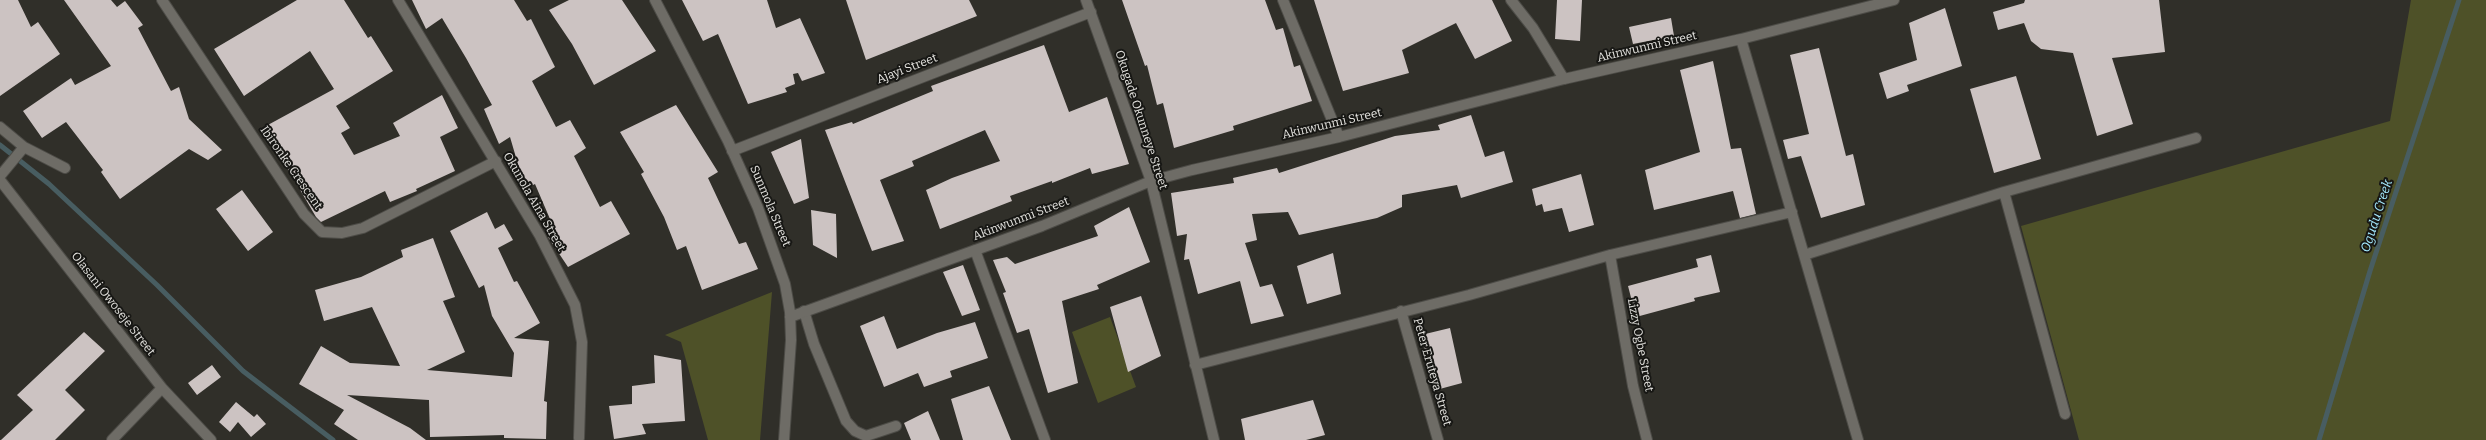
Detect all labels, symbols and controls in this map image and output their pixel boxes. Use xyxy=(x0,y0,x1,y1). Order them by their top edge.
street label: Akinwunmi Street xyxy=(1596,29,1698,65)
street label: Okugade Okunneye Street xyxy=(1112,49,1170,191)
street label: Ajayi Street xyxy=(875,51,939,87)
street label: Akinwunmi Street xyxy=(1281,106,1383,142)
street label: Ibironke Crescent xyxy=(257,123,325,213)
street label: Okunola Aina Street xyxy=(500,150,568,254)
street label: Sunmola Street xyxy=(746,163,794,249)
water label: Ogudu Creek xyxy=(2358,178,2396,254)
street label: Akinwunmi Street xyxy=(971,194,1071,244)
street label: Olasani Owoseje Street xyxy=(68,249,158,359)
street label: Lizzy Ogbe Street xyxy=(1624,297,1656,393)
street label: Peter Eruteya Street xyxy=(1410,316,1454,428)

